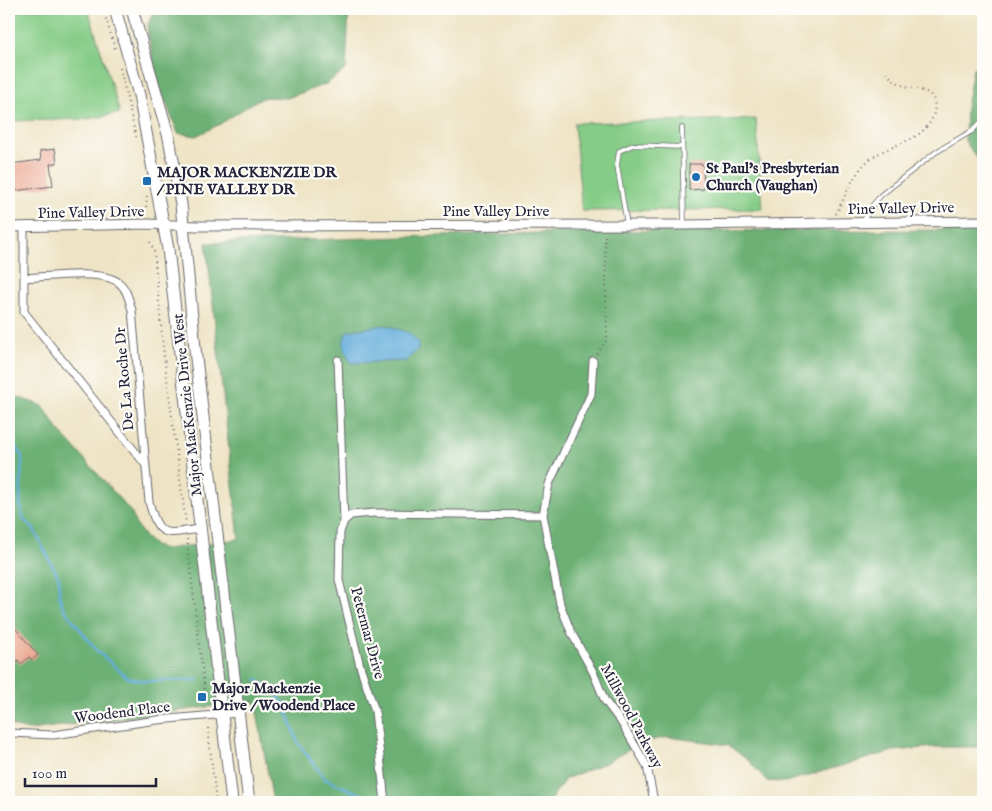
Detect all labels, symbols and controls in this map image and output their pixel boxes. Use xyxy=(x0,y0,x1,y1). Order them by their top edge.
place label: St Paul's Presbyterian Church (Vaughan) xyxy=(706,159,839,195)
place label: MAJOR MACKENZIE DR / PINE VALLEY DR xyxy=(156,163,338,199)
marker: St Paul's Presbyterian Church (Vaughan) xyxy=(690,171,702,183)
marker: MAJOR MACKENZIE DR / PINE VALLEY DR xyxy=(141,175,153,187)
street label: Pine Valley Drive xyxy=(847,198,955,219)
street label: Pine Valley Drive xyxy=(37,202,145,223)
street label: Pine Valley Drive xyxy=(443,202,550,221)
street label: Major MacKenzie Drive West xyxy=(168,313,207,497)
street label: De La Roche Dr xyxy=(110,326,139,432)
street label: Petermar Drive xyxy=(346,585,389,681)
street label: Millwood Parkway xyxy=(596,661,667,772)
place label: Major Mackenzie Drive / Woodend Place xyxy=(212,679,355,715)
marker: Major Mackenzie Drive / Woodend Place xyxy=(196,691,208,703)
street label: Woodend Place xyxy=(73,697,171,728)
scale bar xyxy=(25,756,156,788)
text: 100 m xyxy=(32,764,68,783)

